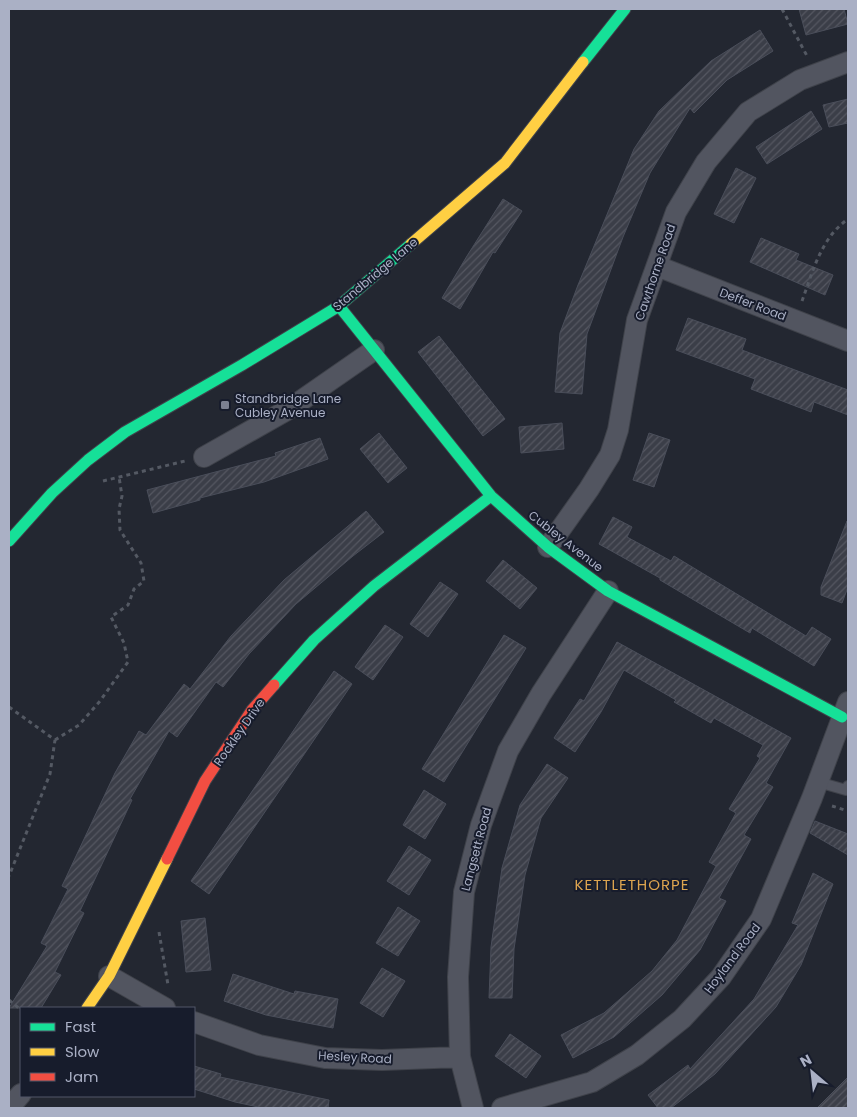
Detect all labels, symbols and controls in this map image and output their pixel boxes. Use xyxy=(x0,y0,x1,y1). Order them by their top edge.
street label: Cawthorne Road xyxy=(631,222,679,322)
street label: Standbridge Lane xyxy=(329,233,421,315)
street label: Deffer Road xyxy=(717,283,789,325)
place label: Standbridge Lane Cubley Avenue xyxy=(235,390,341,421)
marker: Standbridge Lane Cubley Avenue xyxy=(219,399,231,411)
street label: Cubley Avenue xyxy=(525,506,607,576)
street label: Rockley Drive xyxy=(209,695,269,769)
street label: Langsett Road xyxy=(457,805,495,893)
district label: KETTLETHORPE xyxy=(575,874,689,895)
street label: Hoyland Road xyxy=(700,919,764,997)
legend xyxy=(20,1007,195,1097)
text: Fast xyxy=(65,1016,96,1037)
text: Slow xyxy=(65,1041,100,1062)
street label: Hesley Road xyxy=(318,1047,392,1067)
north arrow xyxy=(787,1047,837,1097)
text: N xyxy=(797,1049,815,1072)
text: Jam xyxy=(65,1066,99,1087)

